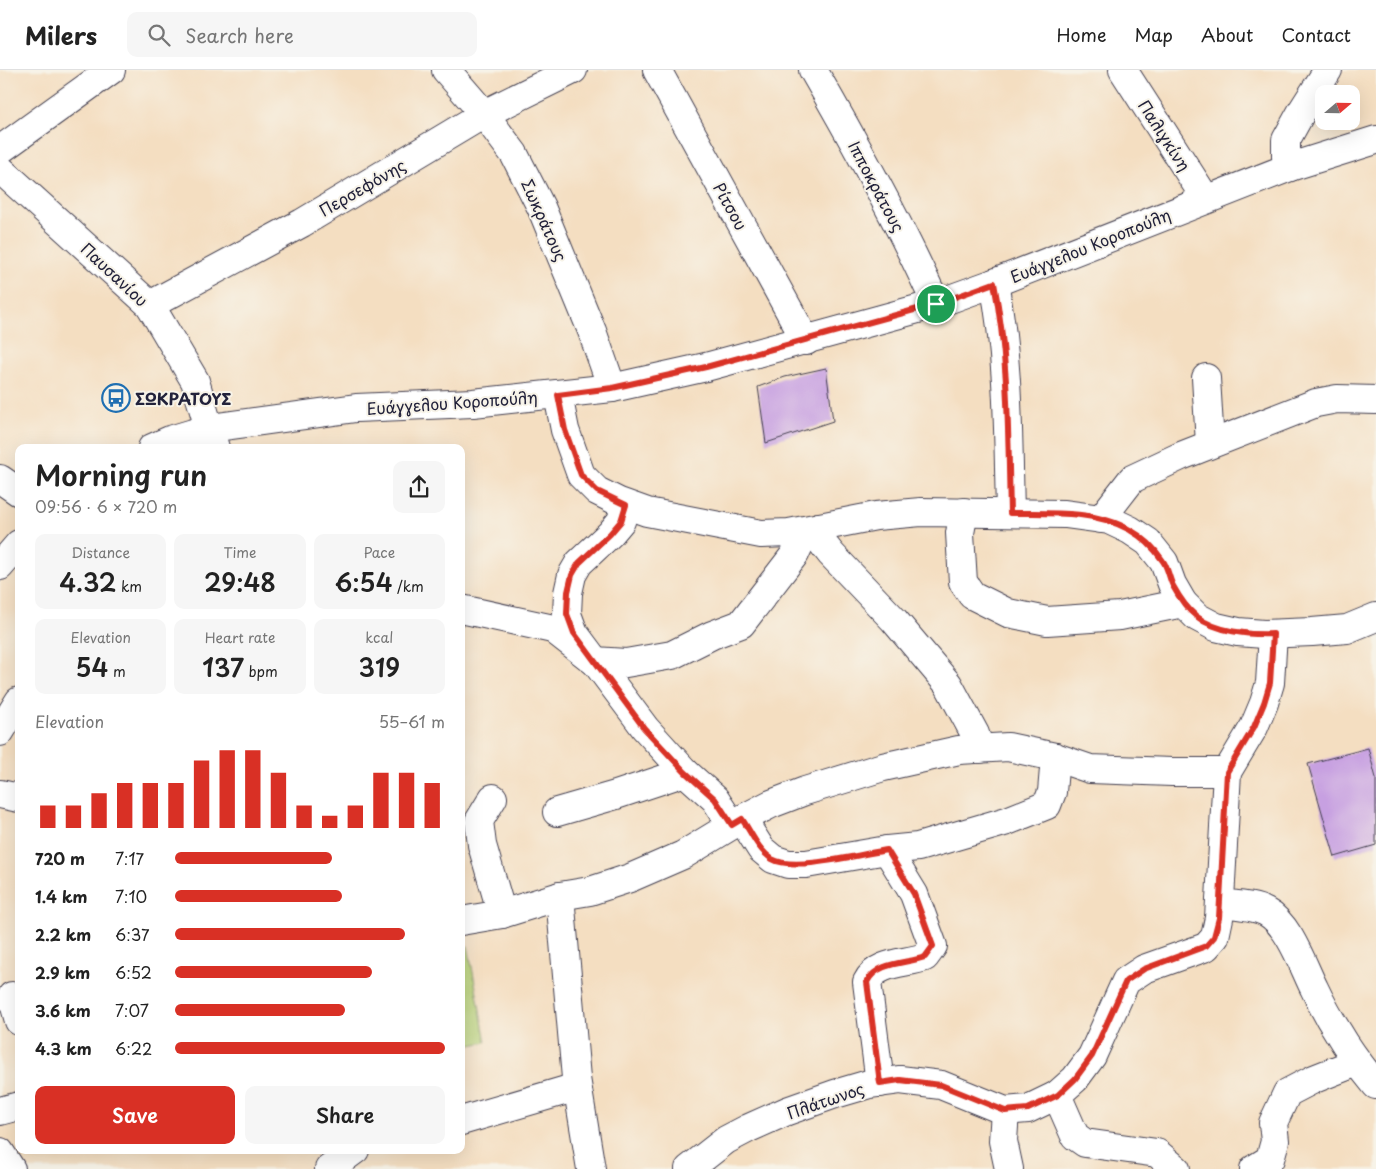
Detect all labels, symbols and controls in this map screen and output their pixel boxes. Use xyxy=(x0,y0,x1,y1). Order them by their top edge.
search box xyxy=(127,12,477,57)
text: Milers xyxy=(25,17,97,53)
icon: search xyxy=(145,21,173,49)
text: Search here xyxy=(185,21,294,49)
text: Home xyxy=(1056,21,1106,48)
text: Map xyxy=(1134,21,1173,48)
text: About xyxy=(1201,21,1253,48)
text: Contact xyxy=(1281,21,1351,48)
north arrow xyxy=(1315,85,1360,130)
map controls xyxy=(1315,85,1360,130)
street label: Παλιγκίνη xyxy=(1133,95,1197,175)
street label: Ιπποκράτους xyxy=(843,136,911,236)
street label: Περσεφόνης xyxy=(314,153,410,221)
street label: Σωκράτους xyxy=(516,175,574,265)
street label: Ρίτσου xyxy=(708,178,754,234)
street label: Ευάγγελου Κοροπούλη xyxy=(1006,202,1174,288)
street label: Παυσανίου xyxy=(76,237,154,311)
pin xyxy=(915,283,957,325)
icon: arrive xyxy=(922,290,950,318)
bus stop icon: ΣΩΚΡΑΤΟΥΣ xyxy=(101,383,131,413)
street label: Ευάγγελου Κοροπούλη xyxy=(366,384,538,420)
place label: ΣΩΚΡΑΤΟΥΣ xyxy=(135,386,231,410)
text: Morning run xyxy=(35,453,207,496)
button: share xyxy=(393,461,445,513)
text: 09:56 · 6 × 720 m xyxy=(35,494,177,518)
text: Distance xyxy=(71,542,130,563)
text: Time xyxy=(223,542,257,563)
text: Pace xyxy=(364,542,395,563)
text: 4.32 xyxy=(59,563,116,601)
text: 29:48 xyxy=(204,563,276,601)
text: 6:54 xyxy=(335,563,393,601)
text: km xyxy=(116,576,142,597)
text: /km xyxy=(393,576,424,597)
text: Elevation xyxy=(70,627,131,648)
text: Heart rate xyxy=(205,627,275,648)
text: kcal xyxy=(365,627,393,648)
text: 54 xyxy=(76,648,108,686)
text: 137 xyxy=(202,648,244,686)
text: 319 xyxy=(359,648,400,686)
text: m xyxy=(108,661,126,682)
text: bpm xyxy=(244,661,278,682)
text: Elevation xyxy=(35,709,104,733)
text: 55–61 m xyxy=(379,709,445,733)
text: 720 m xyxy=(35,846,85,870)
text: 7:17 xyxy=(115,846,144,870)
text: 1.4 km xyxy=(35,884,87,908)
text: 7:10 xyxy=(115,884,147,908)
text: 2.2 km xyxy=(35,922,91,946)
text: 6:37 xyxy=(115,922,150,946)
text: 2.9 km xyxy=(35,960,90,984)
text: 6:52 xyxy=(115,960,152,984)
text: 3.6 km xyxy=(35,998,91,1022)
text: 7:07 xyxy=(115,998,149,1022)
text: 4.3 km xyxy=(35,1036,92,1060)
text: 6:22 xyxy=(115,1036,152,1060)
street label: Πλάτωνος xyxy=(783,1076,867,1124)
button: Save xyxy=(35,1086,235,1144)
button: Share xyxy=(245,1086,445,1144)

